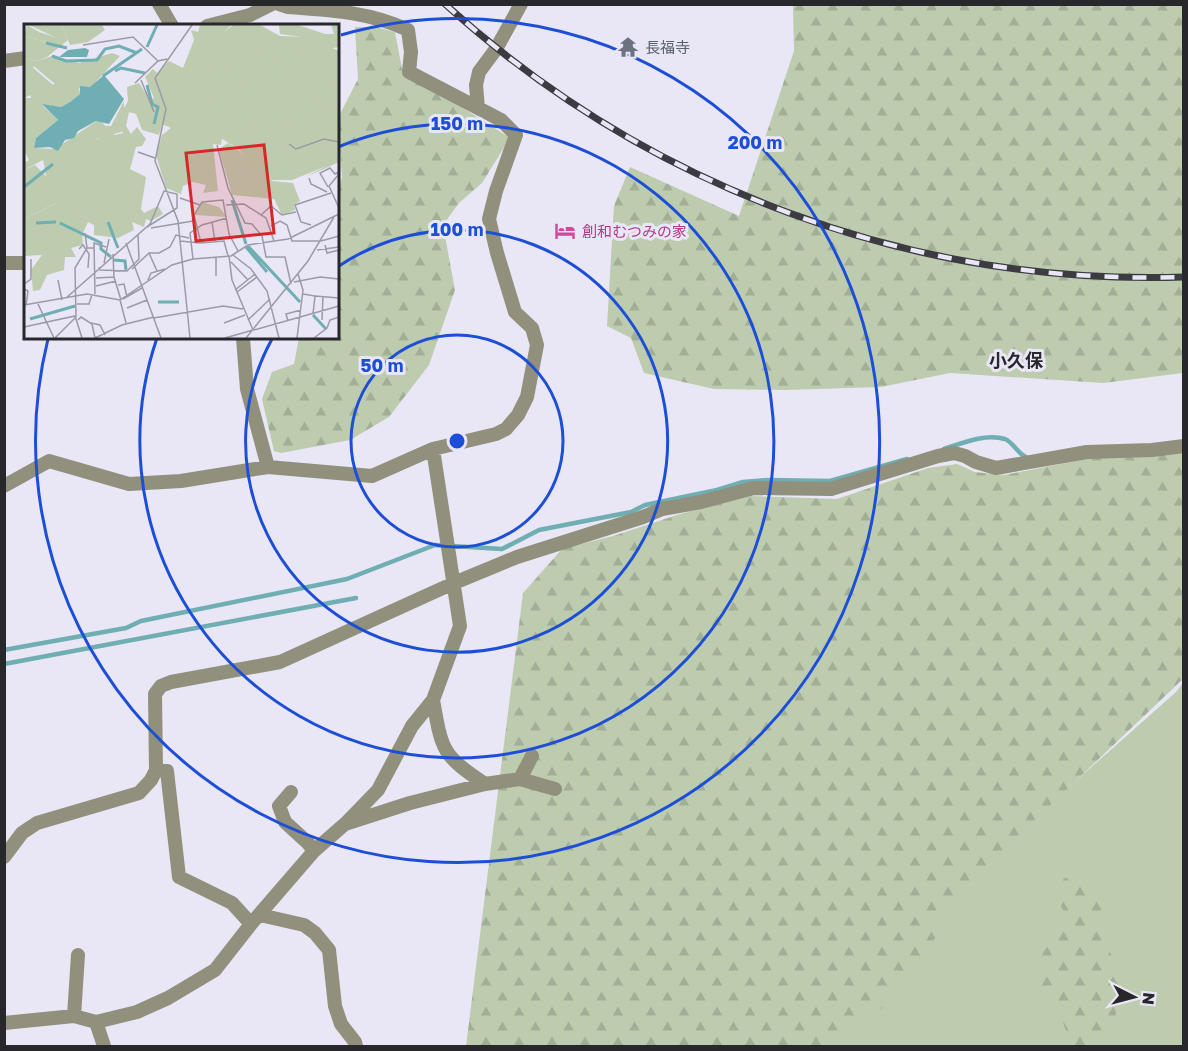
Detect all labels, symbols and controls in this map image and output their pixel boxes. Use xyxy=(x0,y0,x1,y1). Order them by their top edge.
inset map xyxy=(24,24,339,339)
temple icon: 長福寺 xyxy=(616,35,640,59)
place label: 長福寺 xyxy=(645,38,690,56)
text: 150 m xyxy=(431,112,483,134)
text: 200 m xyxy=(728,131,782,153)
text: 100 m xyxy=(431,218,483,240)
hotel icon: 創和むつみの家 xyxy=(553,219,577,243)
place label: 創和むつみの家 xyxy=(582,222,687,240)
district label: 小久保 xyxy=(989,349,1044,371)
text: 50 m xyxy=(361,354,403,376)
centre of rings xyxy=(447,431,467,451)
north arrow xyxy=(1104,967,1164,1027)
text: N xyxy=(1138,991,1159,1006)

